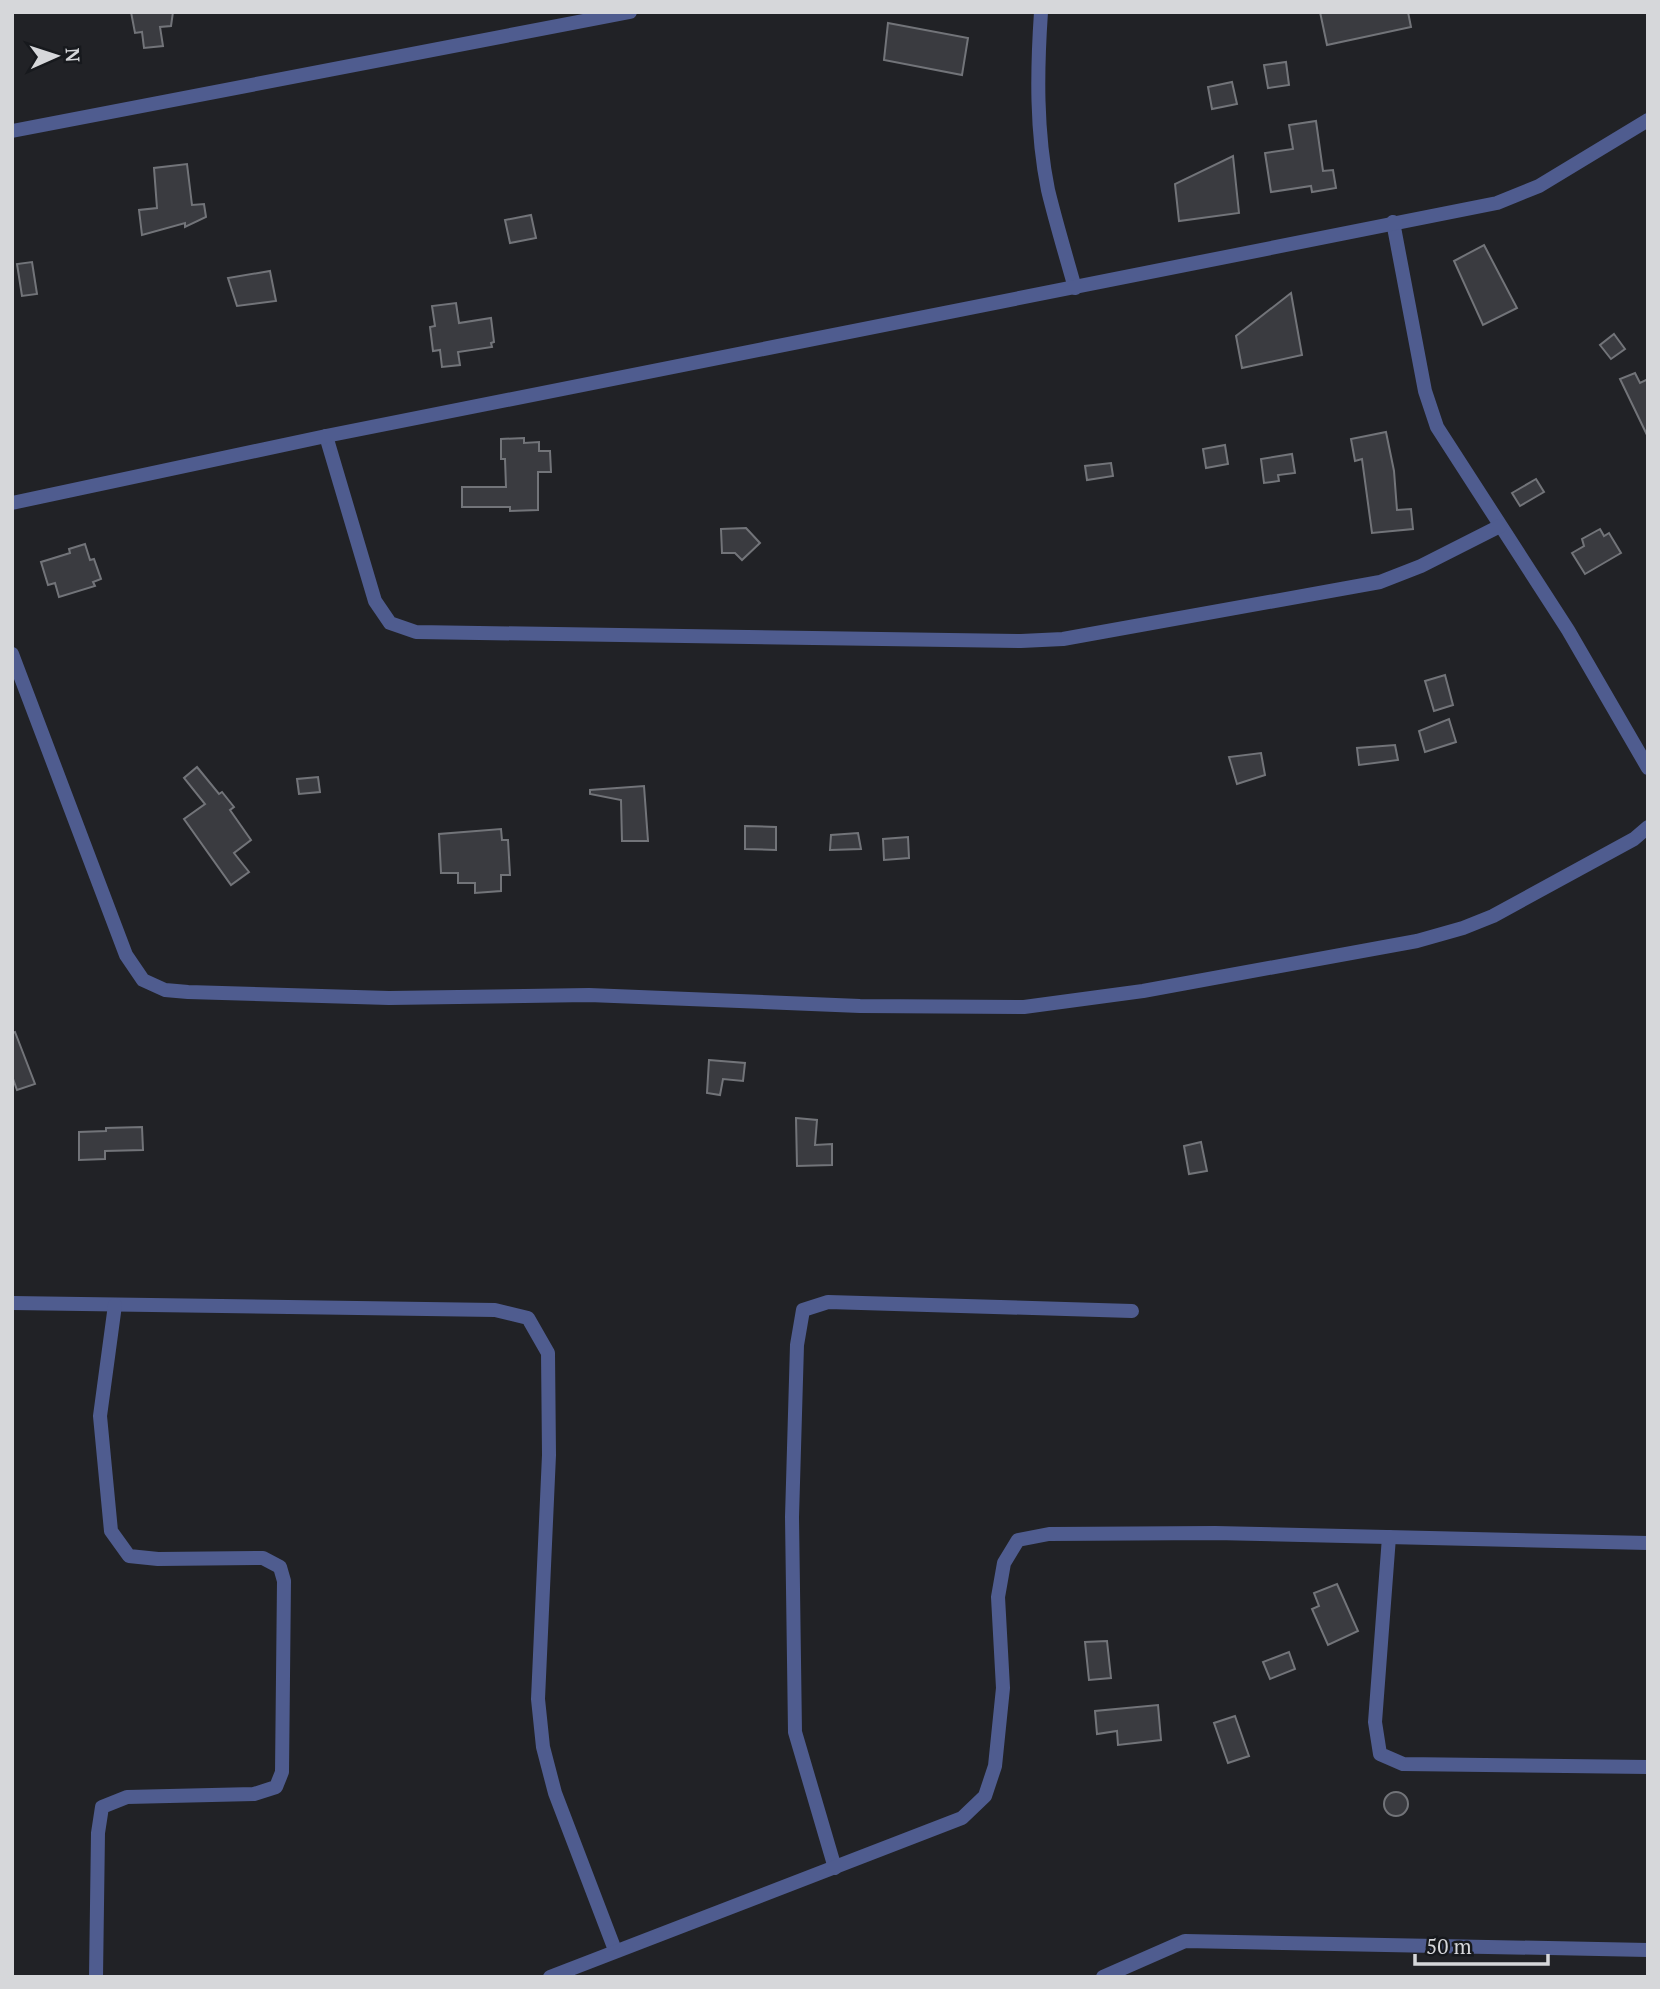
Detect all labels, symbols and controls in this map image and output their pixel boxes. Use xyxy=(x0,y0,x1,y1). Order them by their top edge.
north arrow xyxy=(21,21,91,91)
text: N xyxy=(61,47,86,64)
scale bar xyxy=(1415,1923,1548,1967)
text: 50 m xyxy=(1426,1932,1472,1960)

